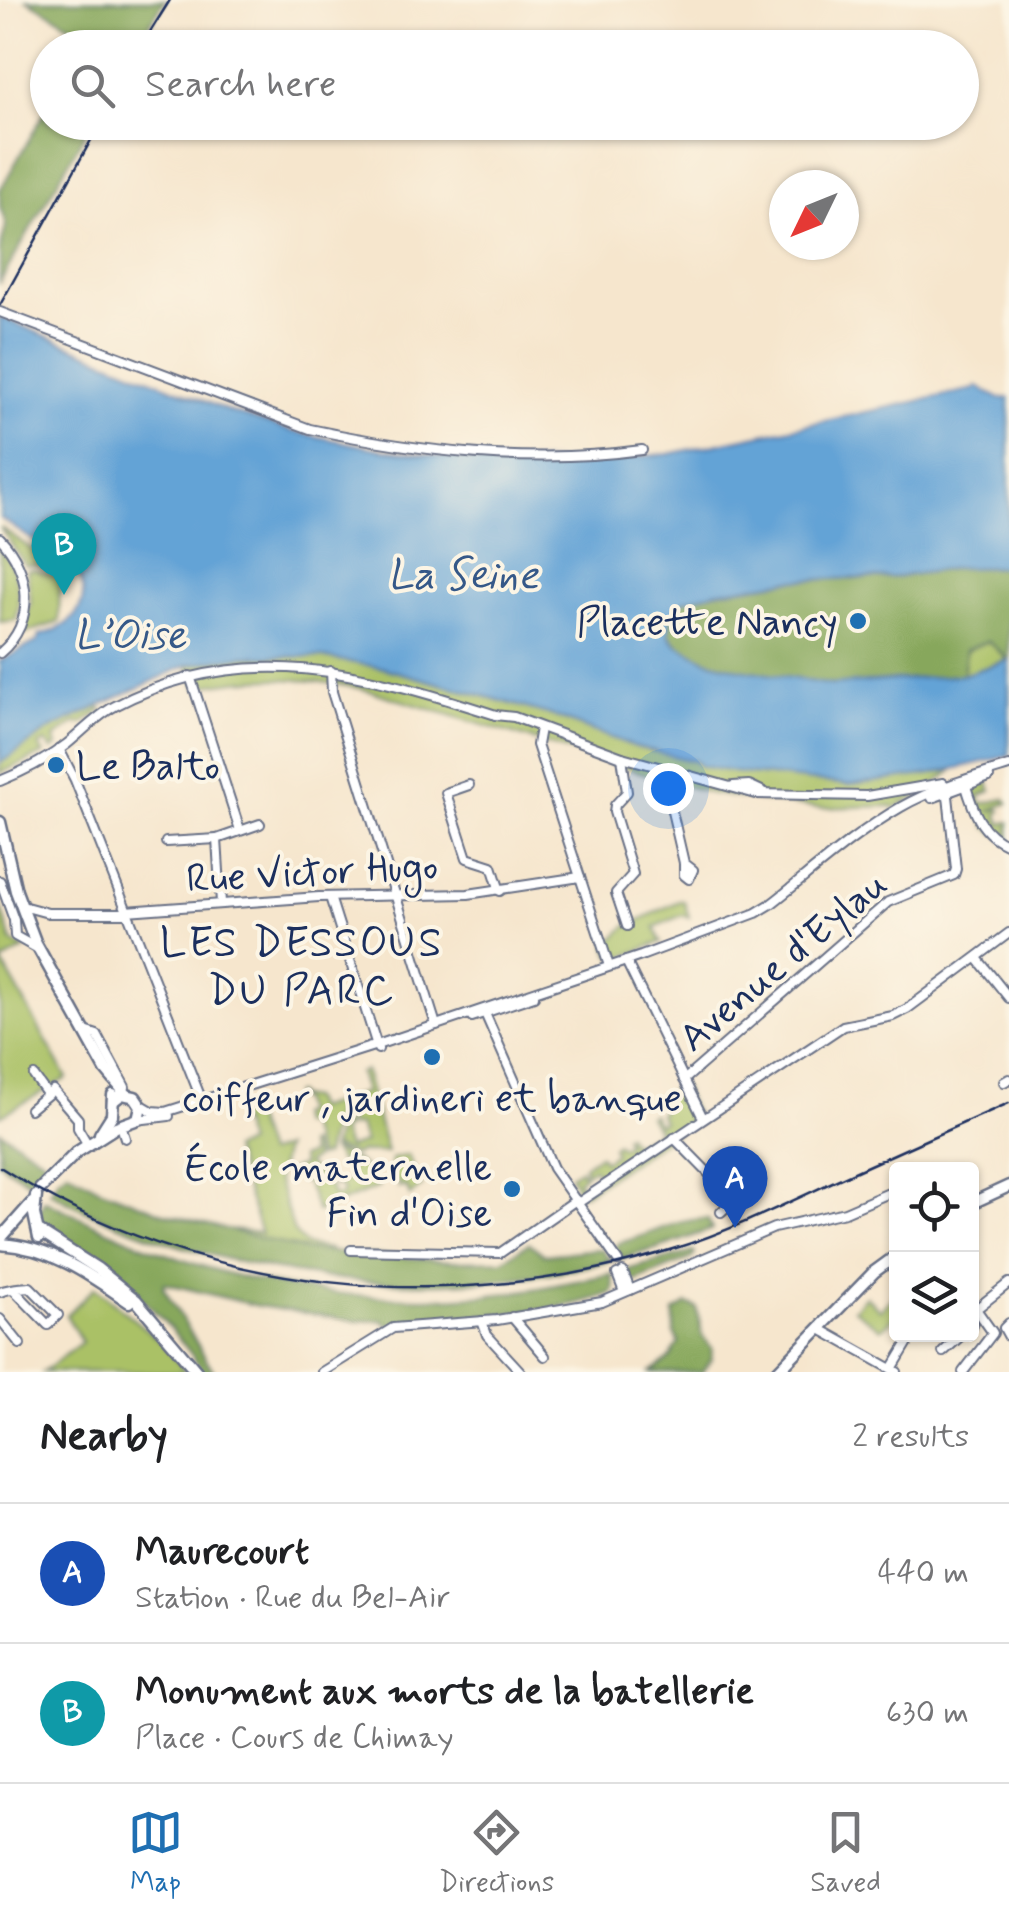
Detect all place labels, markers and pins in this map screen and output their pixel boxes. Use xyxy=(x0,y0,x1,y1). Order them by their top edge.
pin: B xyxy=(32,512,96,595)
place label: Placette Nancy xyxy=(576,598,838,650)
marker: Placette Nancy xyxy=(847,610,869,632)
place label: Le Balto xyxy=(76,742,220,794)
marker: Le Balto xyxy=(45,754,67,776)
marker: coiffeur , jardineri et banque xyxy=(421,1046,443,1068)
place label: coiffeur , jardineri et banque xyxy=(182,1074,682,1126)
place label: École maternelle Fin d'Oise xyxy=(184,1142,492,1241)
pin: A xyxy=(702,1146,768,1228)
marker: École maternelle Fin d'Oise xyxy=(501,1178,523,1200)

